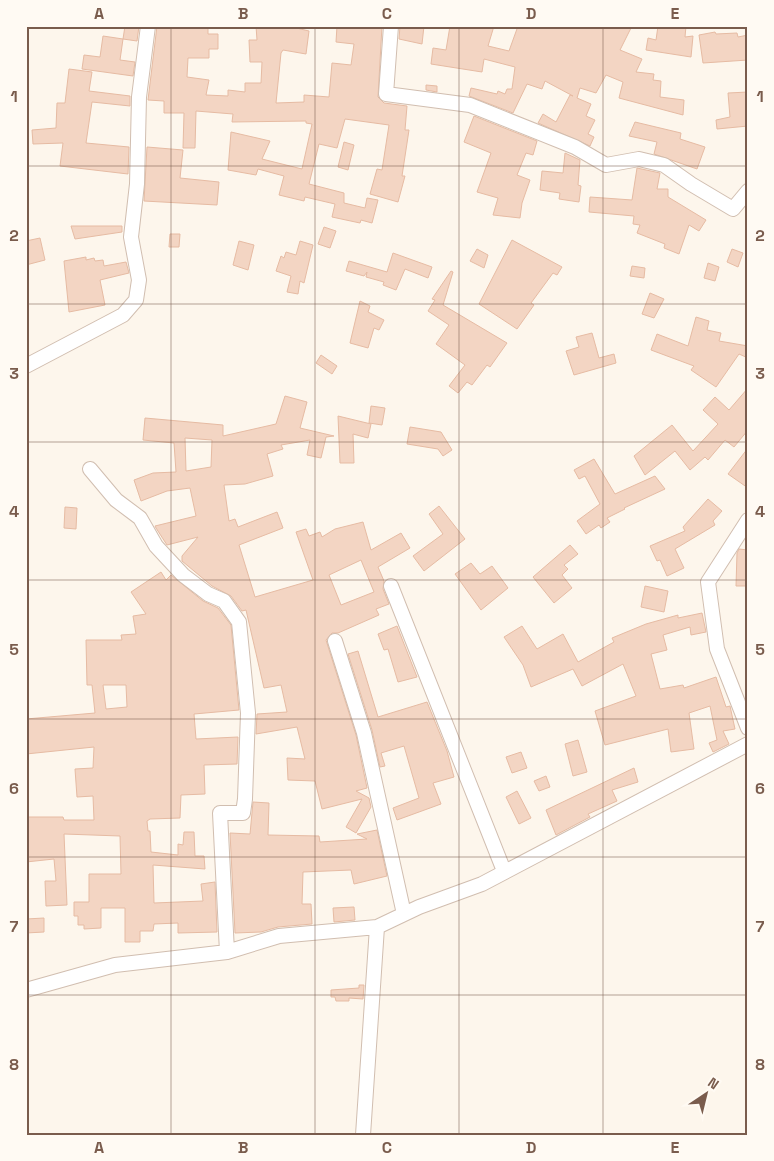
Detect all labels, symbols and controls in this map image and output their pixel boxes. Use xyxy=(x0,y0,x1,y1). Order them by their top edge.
text: A xyxy=(94,3,104,24)
text: B xyxy=(238,3,248,24)
text: C xyxy=(382,3,392,24)
text: D xyxy=(526,3,536,24)
text: E xyxy=(671,3,680,24)
text: 1 xyxy=(10,86,18,107)
text: 1 xyxy=(756,86,764,107)
text: 2 xyxy=(9,225,19,246)
text: 2 xyxy=(755,225,765,246)
text: 3 xyxy=(9,363,19,384)
text: 3 xyxy=(755,363,765,384)
text: 4 xyxy=(9,501,19,522)
text: 4 xyxy=(755,501,765,522)
text: 5 xyxy=(9,639,19,660)
text: 5 xyxy=(755,639,765,660)
text: 6 xyxy=(9,778,19,799)
text: 6 xyxy=(755,778,765,799)
text: 7 xyxy=(10,916,19,937)
text: 7 xyxy=(756,916,765,937)
text: 8 xyxy=(9,1054,19,1075)
text: 8 xyxy=(755,1054,765,1075)
north arrow xyxy=(682,1068,732,1118)
text: N xyxy=(704,1073,722,1093)
text: A xyxy=(94,1137,104,1158)
text: B xyxy=(238,1137,248,1158)
text: C xyxy=(382,1137,392,1158)
text: D xyxy=(526,1137,536,1158)
text: E xyxy=(671,1137,680,1158)

